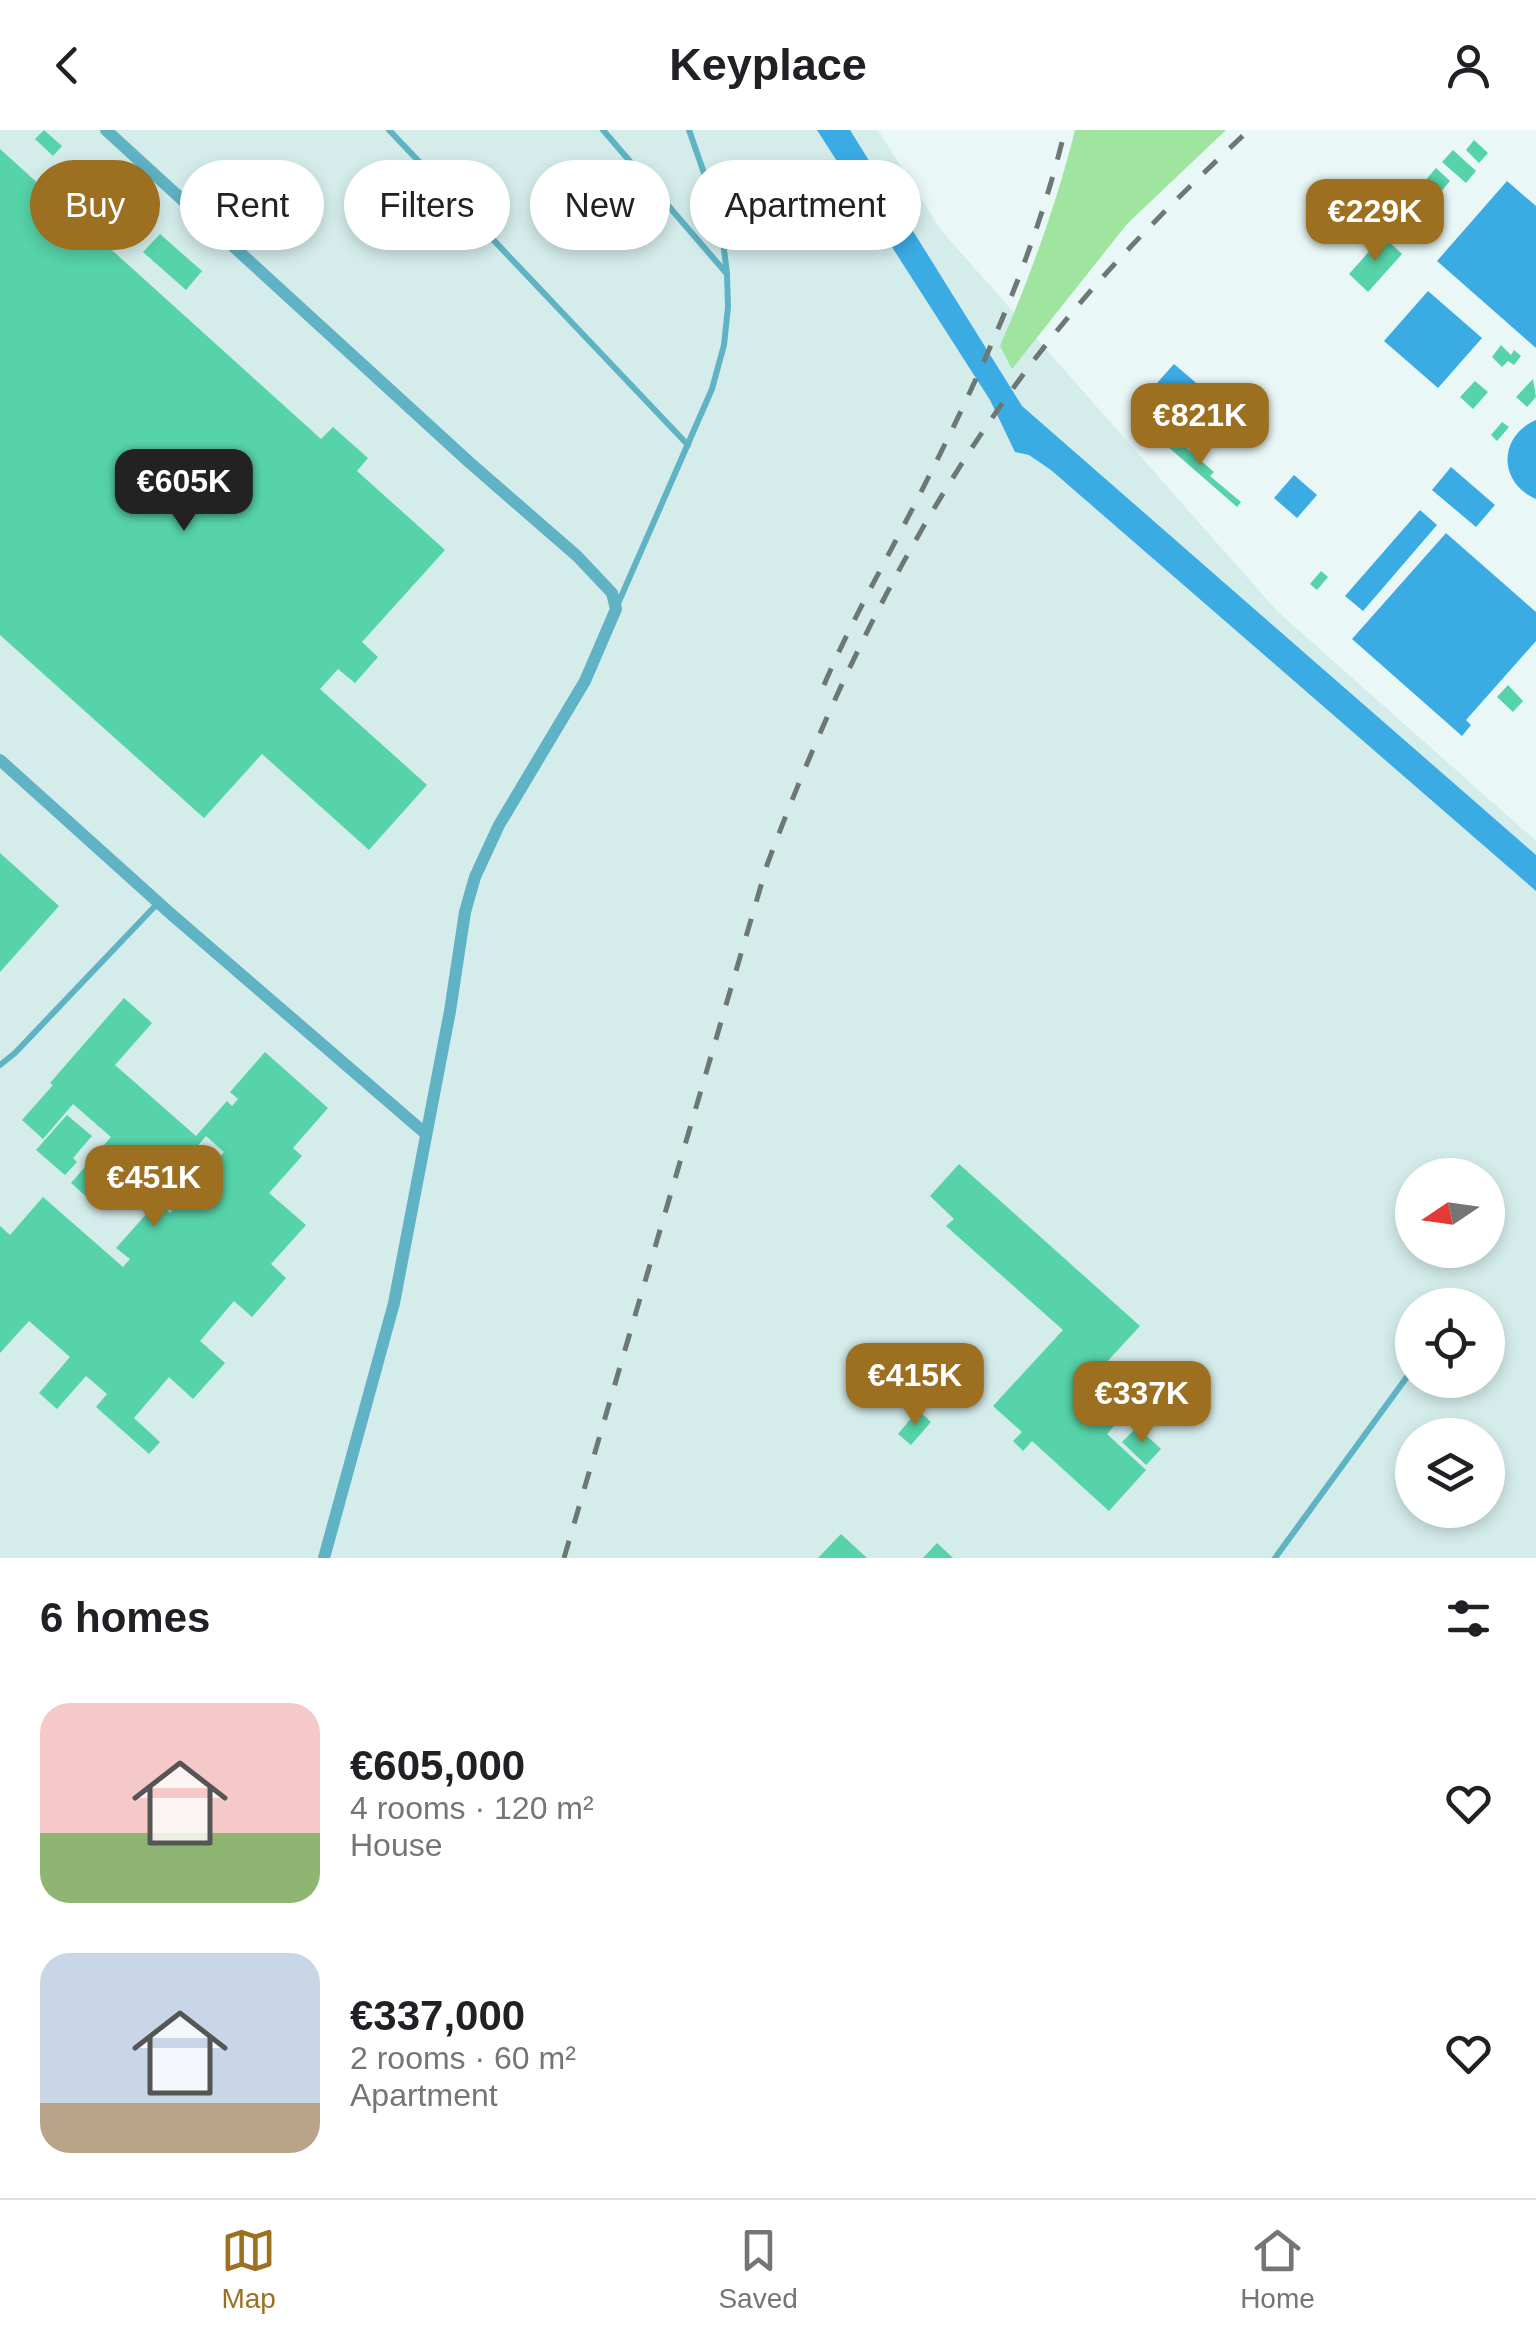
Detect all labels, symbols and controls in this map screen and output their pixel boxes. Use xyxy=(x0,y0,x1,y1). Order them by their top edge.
icon: back xyxy=(40,38,95,93)
icon: person xyxy=(1441,38,1496,93)
text: Keyplace xyxy=(669,39,867,90)
chip: Buy xyxy=(30,160,160,250)
chip: Rent xyxy=(180,160,324,250)
chip: Filters xyxy=(344,160,510,250)
chip: New xyxy=(530,160,670,250)
chip: Apartment xyxy=(690,160,921,250)
pin: €229K xyxy=(1305,179,1445,264)
text: €229K xyxy=(1328,193,1422,229)
pin: €821K xyxy=(1130,383,1270,468)
text: €821K xyxy=(1153,397,1247,433)
pin: €605K xyxy=(114,449,254,534)
text: €605K xyxy=(137,463,231,499)
pin: €451K xyxy=(84,1145,224,1230)
north arrow xyxy=(1395,1158,1505,1268)
map controls xyxy=(1395,1158,1505,1528)
text: €451K xyxy=(107,1159,201,1195)
button: locate xyxy=(1395,1288,1505,1398)
pin: €415K xyxy=(845,1343,985,1428)
text: €415K xyxy=(868,1357,962,1393)
pin: €337K xyxy=(1072,1361,1212,1446)
text: €337K xyxy=(1095,1375,1189,1411)
button: layers xyxy=(1395,1418,1505,1528)
icon: filters xyxy=(1441,1591,1496,1646)
text: 6 homes xyxy=(40,1594,210,1641)
text: €605,000 xyxy=(350,1742,525,1789)
icon: home xyxy=(120,1743,240,1863)
icon: heart xyxy=(1441,1776,1496,1831)
text: 4 rooms · 120 m² xyxy=(350,1790,594,1826)
text: House xyxy=(350,1827,443,1863)
text: €337,000 xyxy=(350,1992,525,2039)
icon: home xyxy=(120,1993,240,2113)
icon: heart xyxy=(1441,2026,1496,2081)
text: 2 rooms · 60 m² xyxy=(350,2040,576,2076)
text: Apartment xyxy=(350,2077,498,2113)
tab: Map xyxy=(221,2223,276,2315)
tab: Saved xyxy=(718,2223,798,2315)
tab: Home xyxy=(1240,2223,1315,2315)

